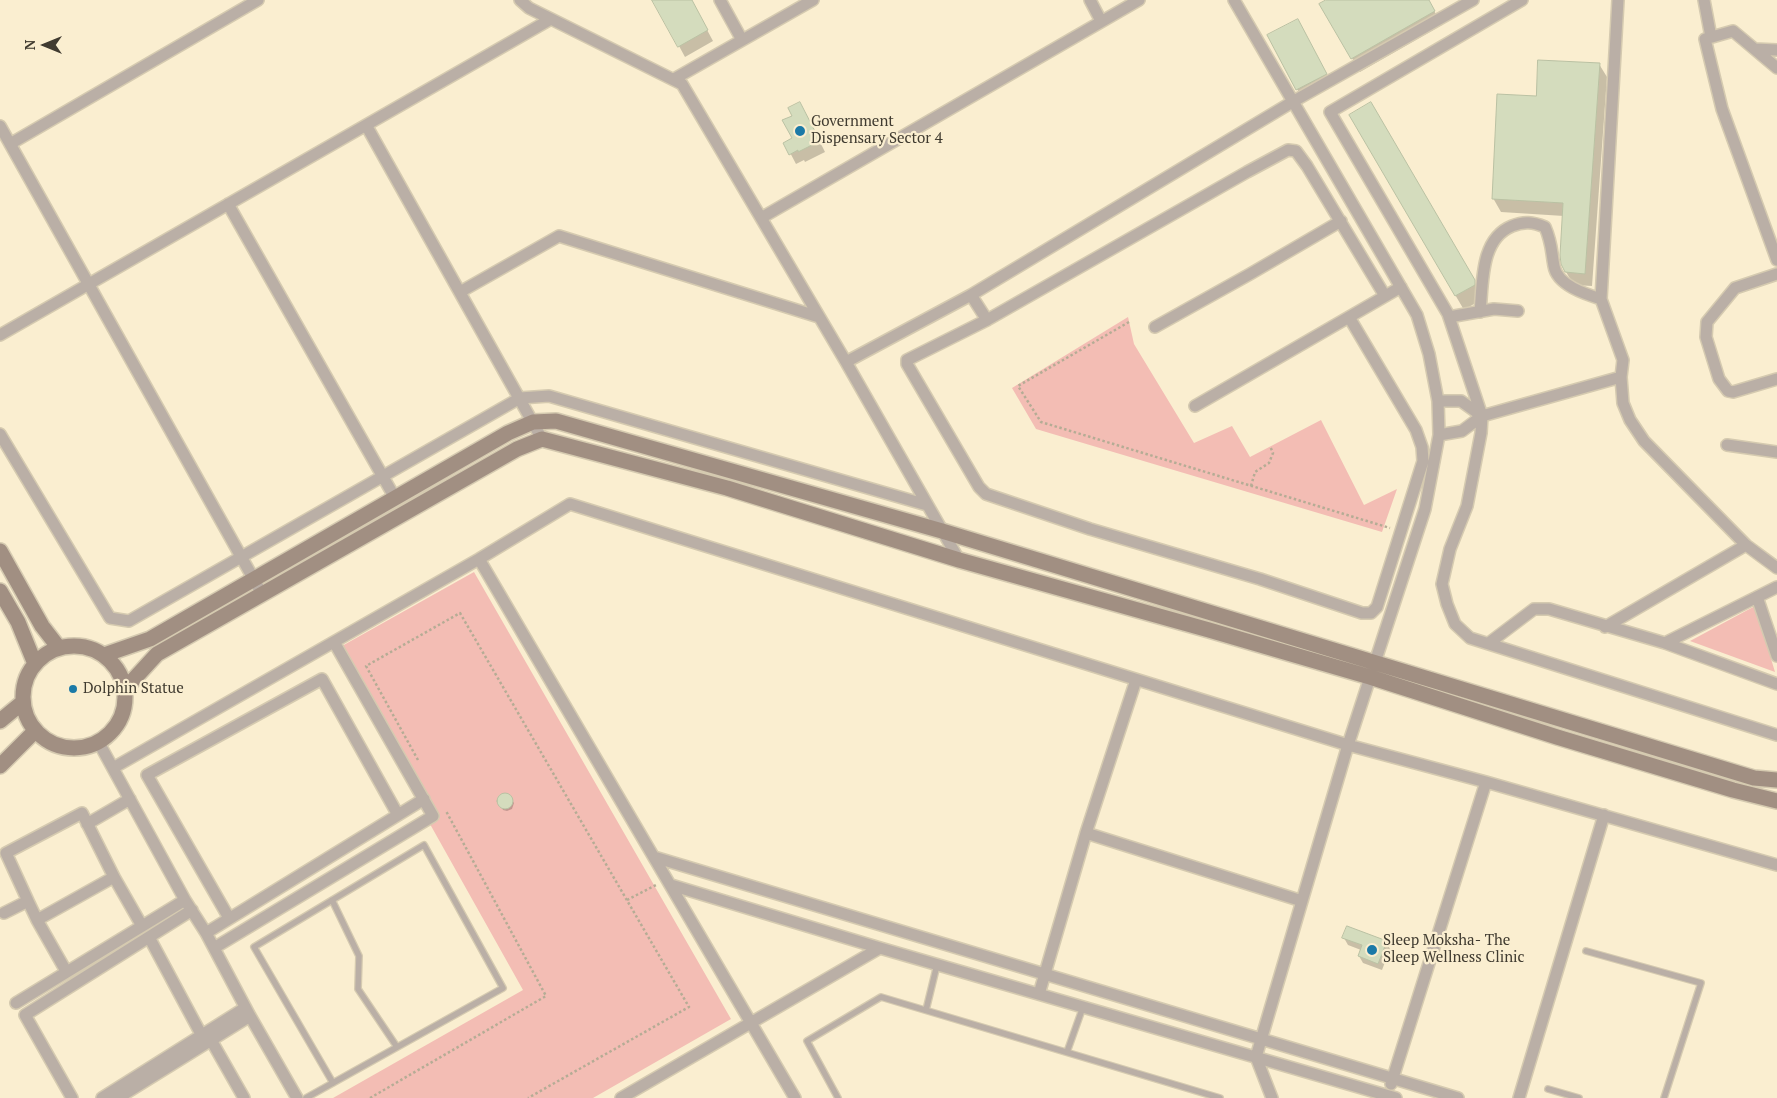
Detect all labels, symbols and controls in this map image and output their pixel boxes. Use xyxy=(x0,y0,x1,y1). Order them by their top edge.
north arrow xyxy=(20,20,70,70)
text: N xyxy=(20,40,39,50)
place label: Government Dispensary Sector 4 xyxy=(811,113,943,148)
marker: Government Dispensary Sector 4 xyxy=(793,124,807,138)
place label: Dolphin Statue xyxy=(83,680,184,698)
marker: Dolphin Statue xyxy=(67,683,79,695)
place label: Sleep Moksha- The Sleep Wellness Clinic xyxy=(1383,932,1525,967)
marker: Sleep Moksha- The Sleep Wellness Clinic xyxy=(1365,943,1379,957)

